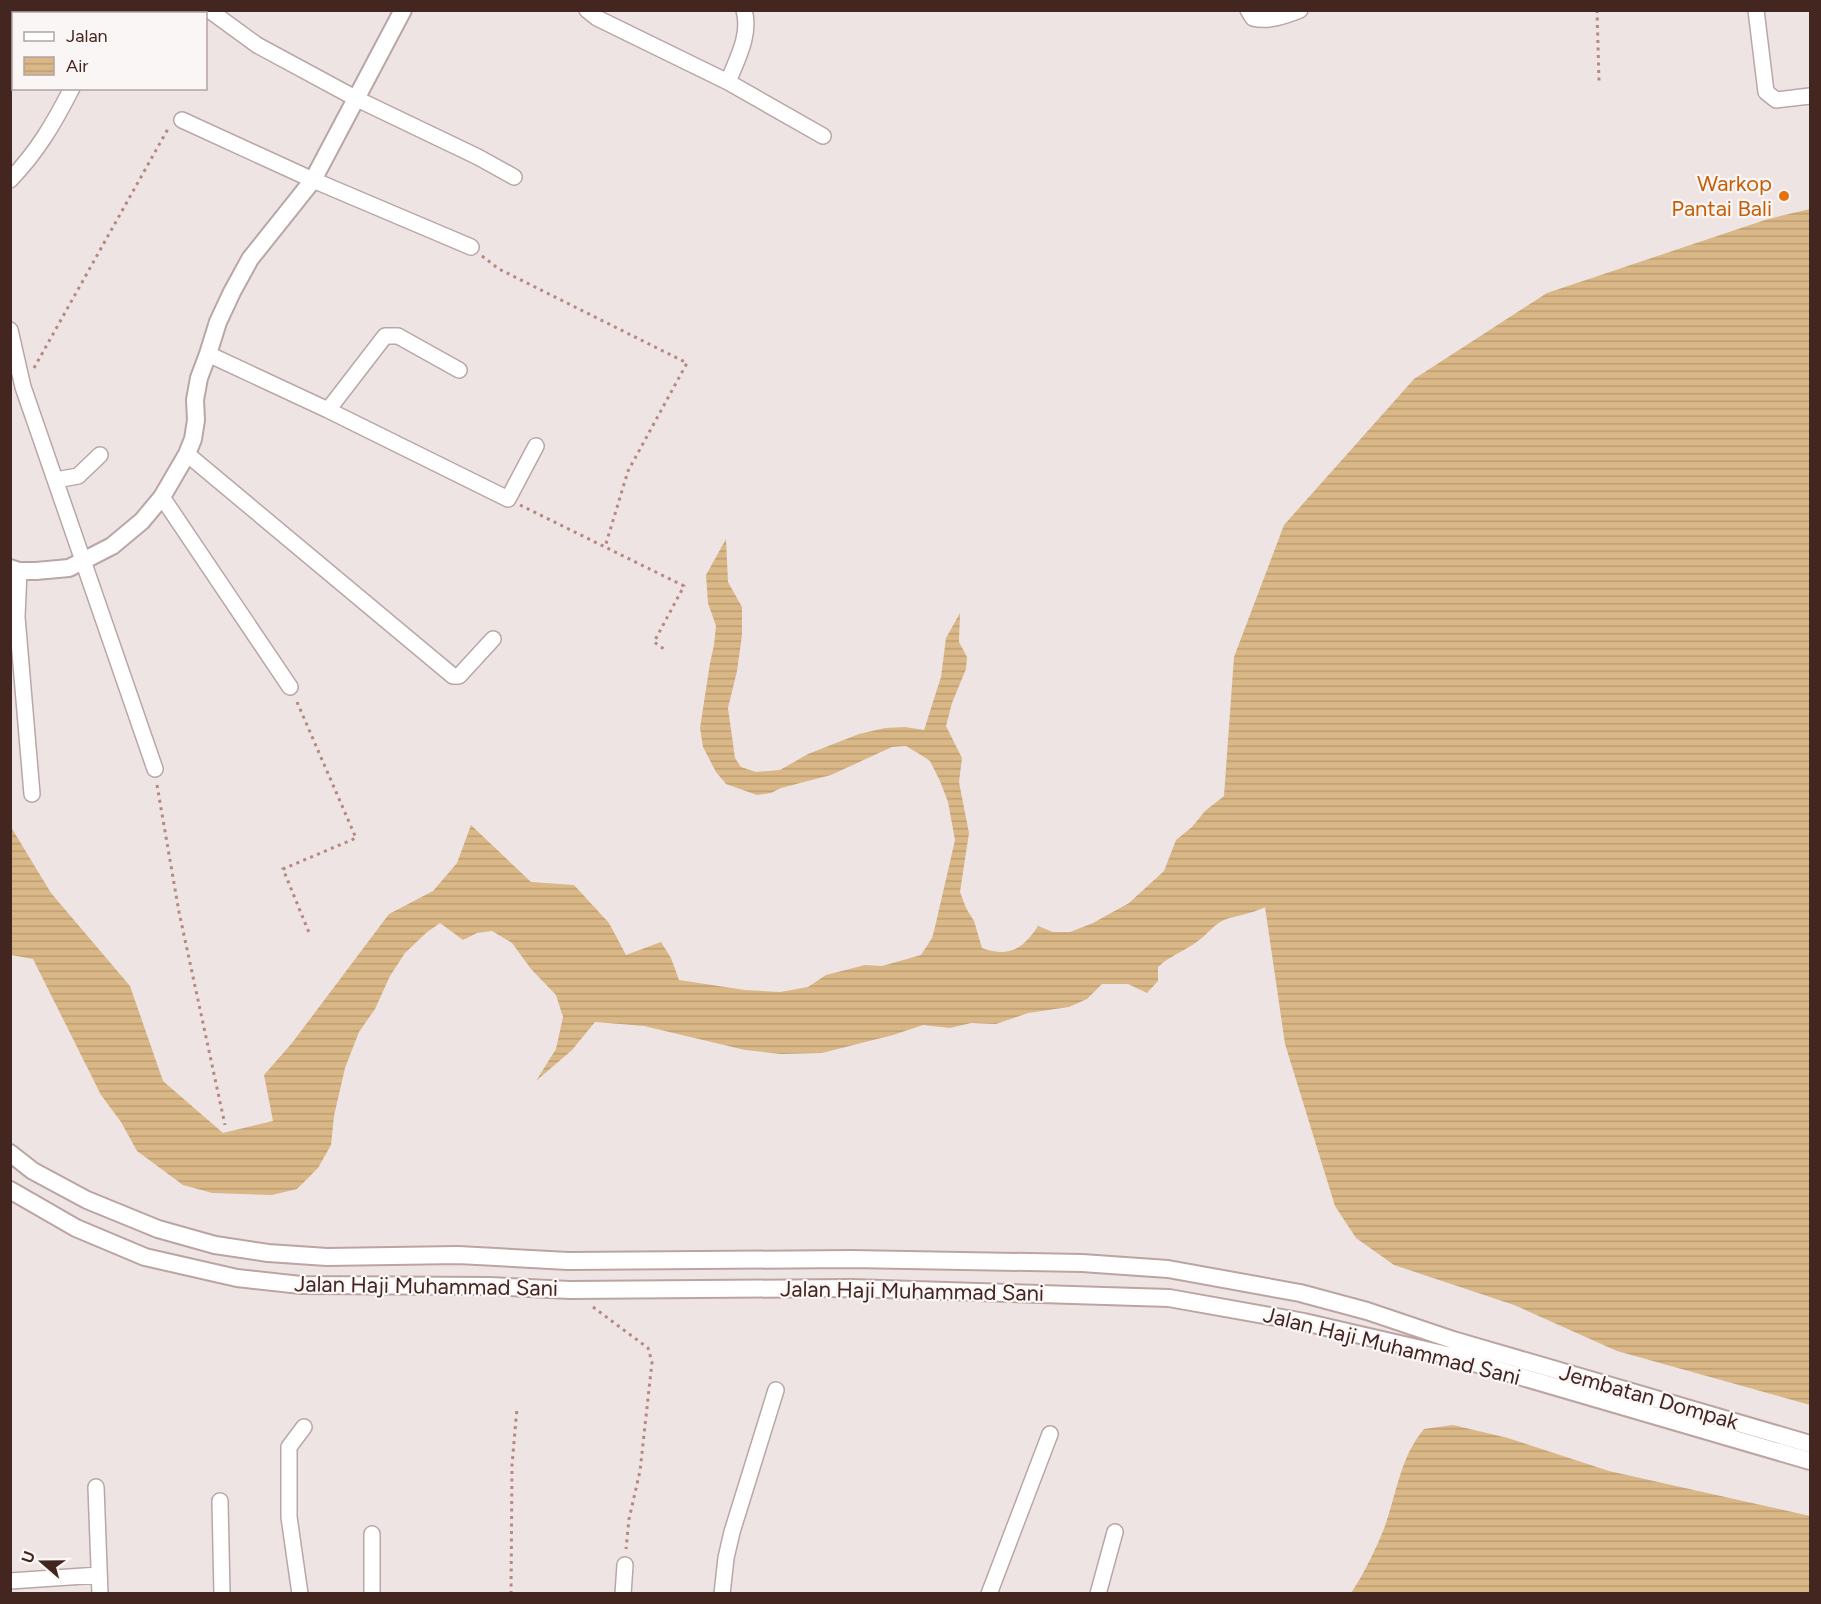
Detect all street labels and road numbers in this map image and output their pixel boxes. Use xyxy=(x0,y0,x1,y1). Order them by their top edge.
street label: Jalan Haji Muhammad Sani xyxy=(294,1270,558,1302)
street label: Jalan Haji Muhammad Sani xyxy=(780,1275,1044,1307)
street label: Jalan Haji Muhammad Sani xyxy=(1261,1301,1523,1391)
street label: Jembatan Dompak xyxy=(1556,1359,1742,1436)

